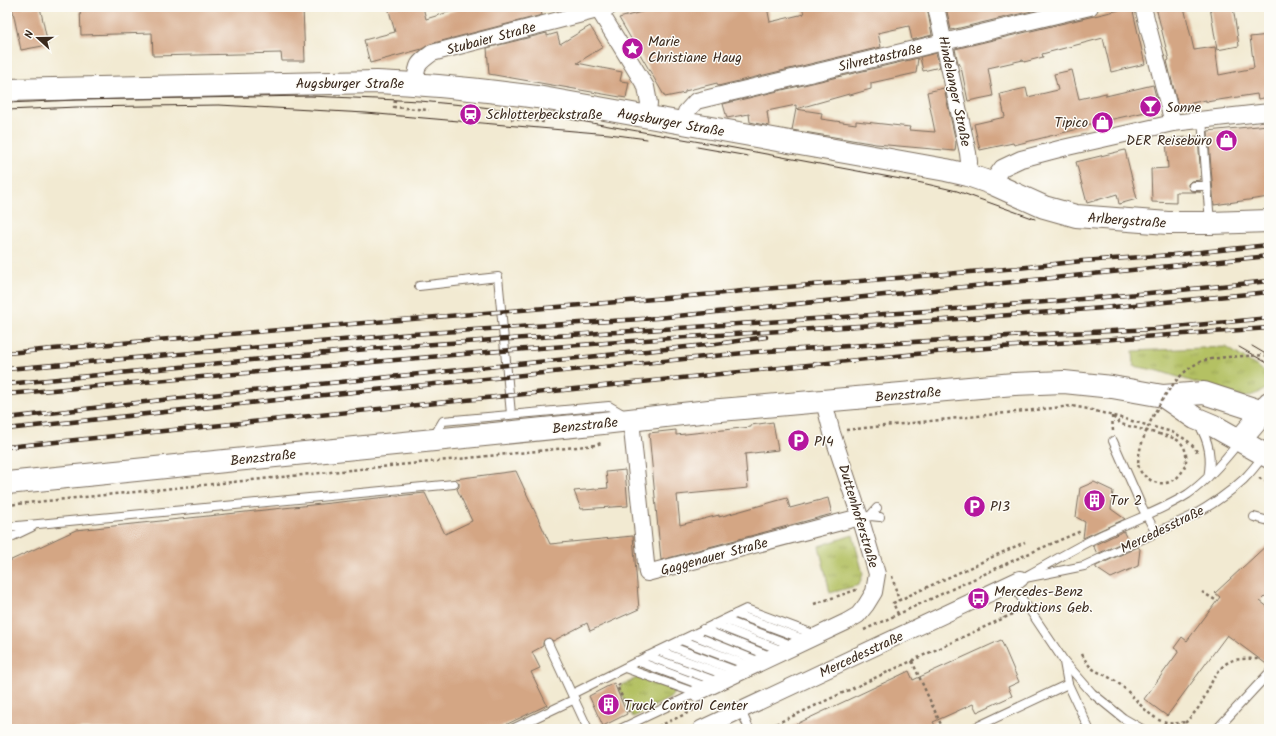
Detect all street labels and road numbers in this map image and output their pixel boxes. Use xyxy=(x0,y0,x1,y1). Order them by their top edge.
street label: Stubaier Straße xyxy=(444,16,539,61)
street label: Hindelanger Straße xyxy=(932,34,977,149)
street label: Silvrettastraße xyxy=(836,37,925,78)
street label: Augsburger Straße xyxy=(296,73,405,95)
street label: Augsburger Straße xyxy=(616,103,727,143)
street label: Arlbergstraße xyxy=(1087,207,1168,235)
street label: Benzstraße xyxy=(874,381,943,409)
street label: Benzstraße xyxy=(551,412,620,440)
street label: Benzstraße xyxy=(229,444,298,472)
street label: Duttenhoferstraße xyxy=(832,462,884,572)
street label: Mercedesstraße xyxy=(1117,500,1209,560)
street label: Gaggenauer Straße xyxy=(658,532,771,582)
street label: Mercedesstraße xyxy=(816,625,908,684)

